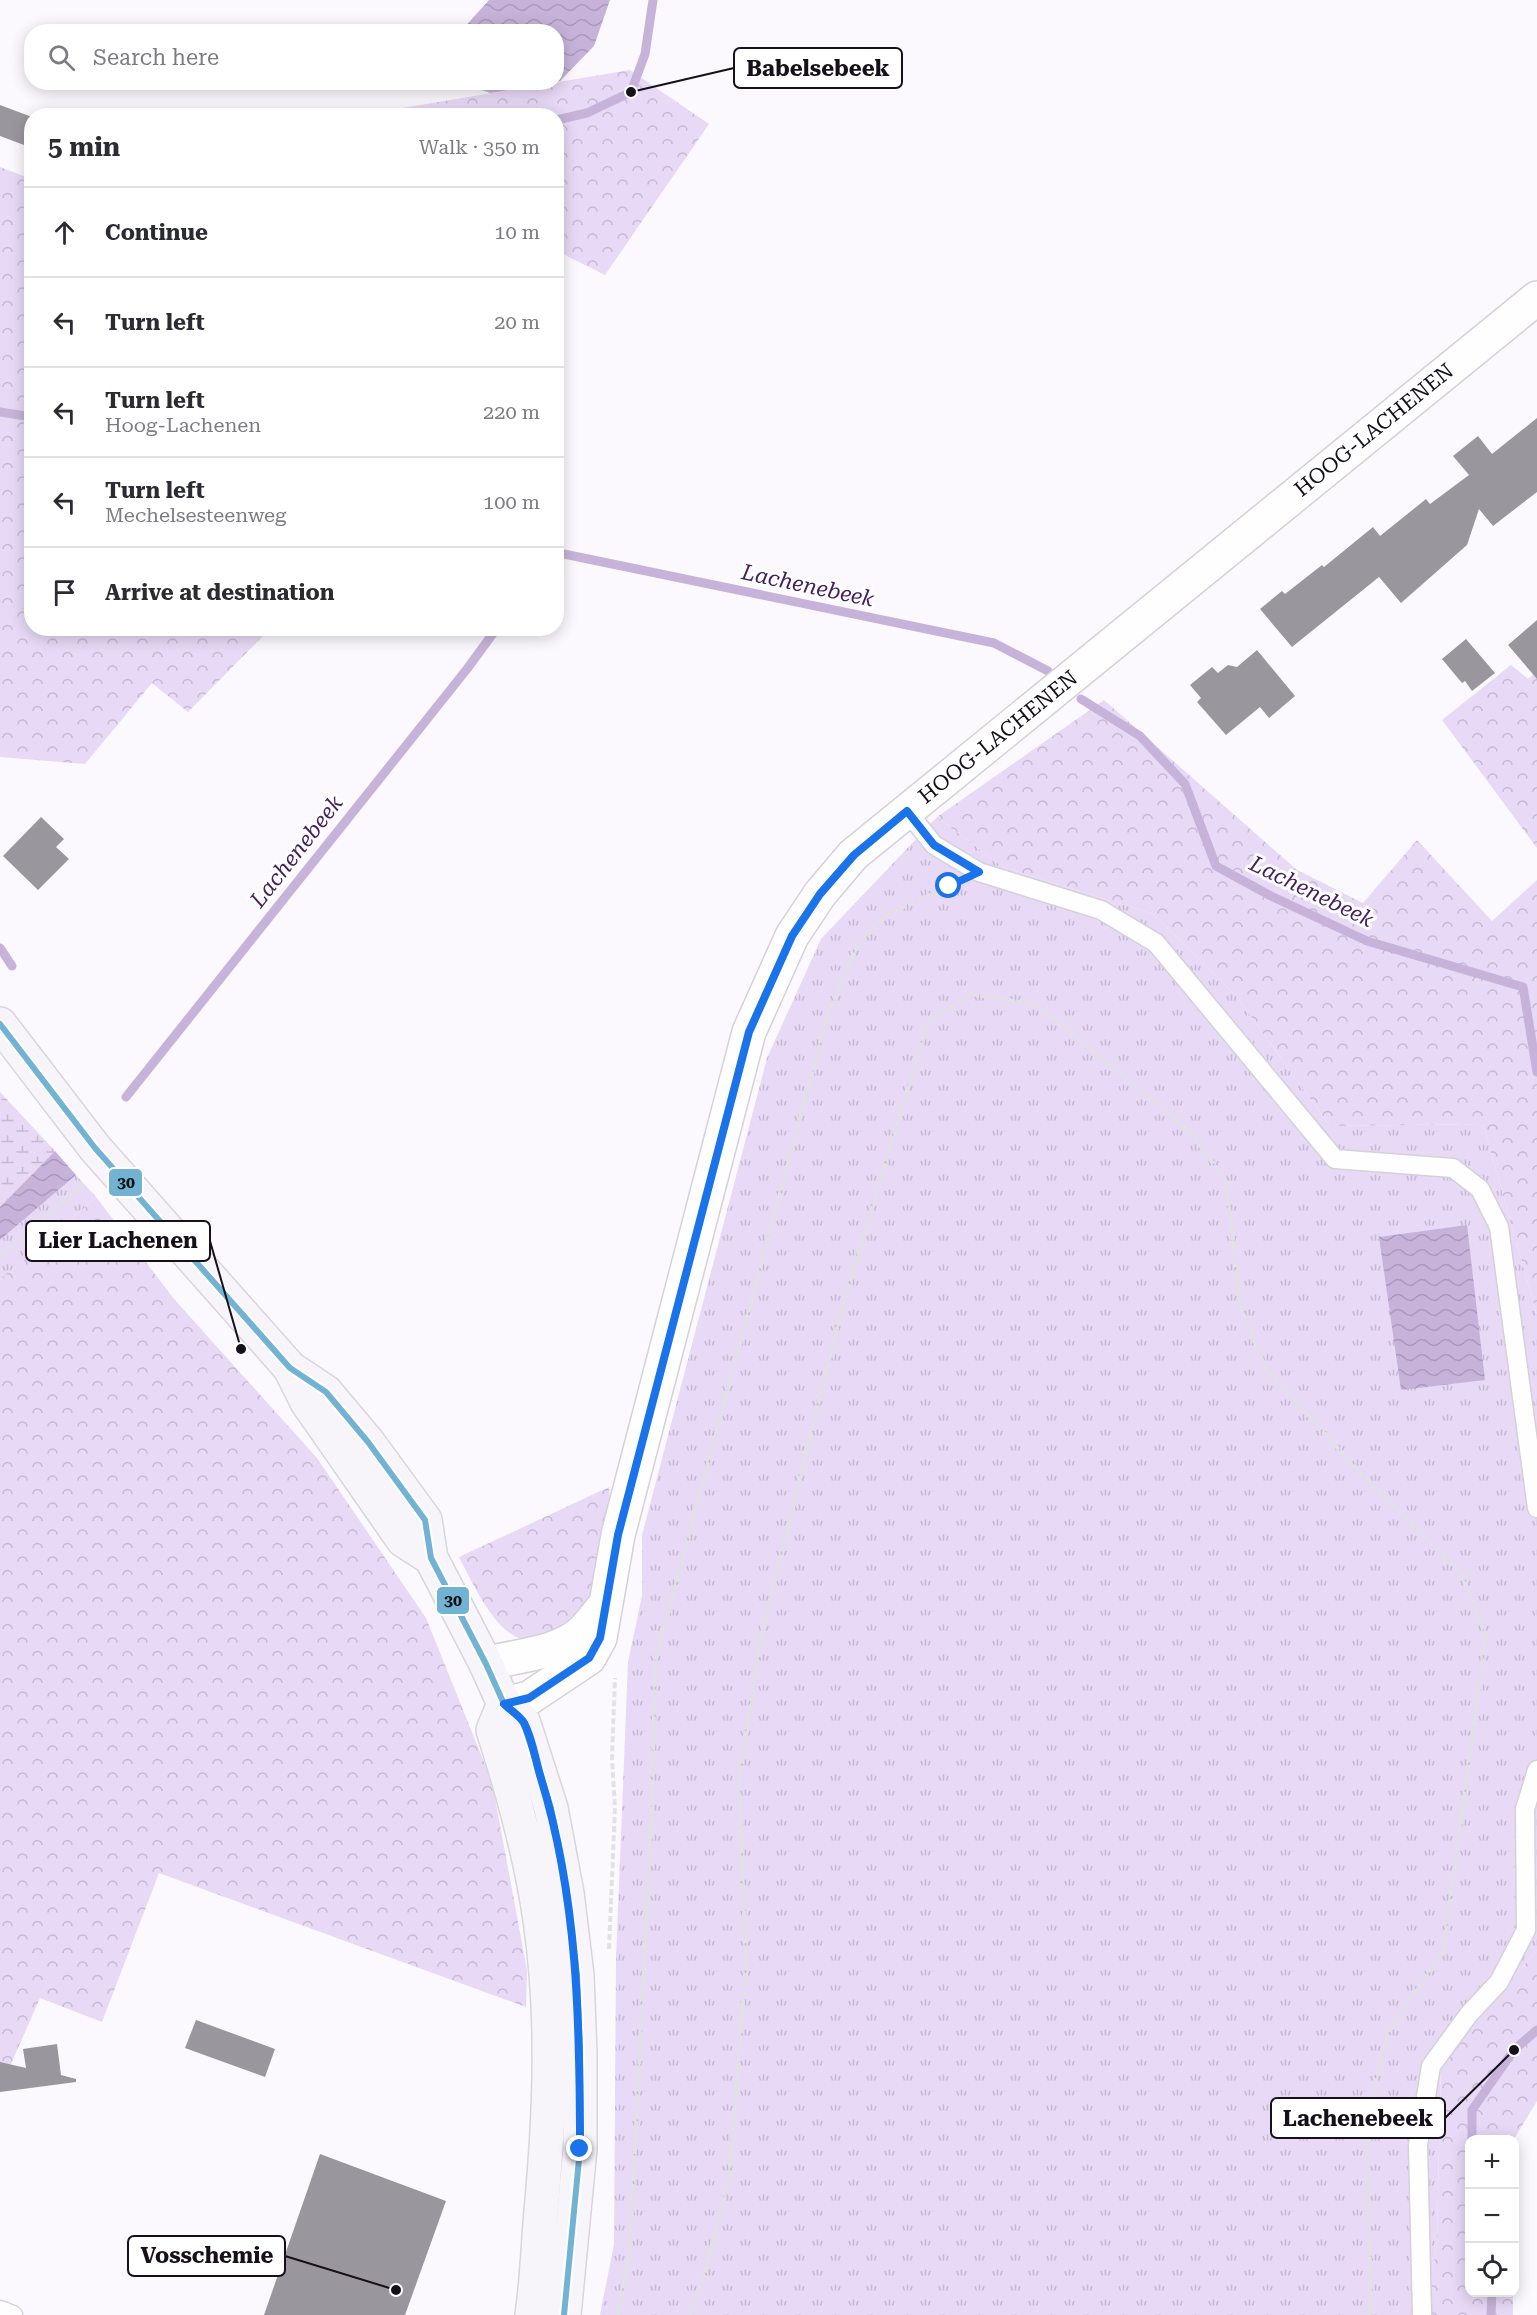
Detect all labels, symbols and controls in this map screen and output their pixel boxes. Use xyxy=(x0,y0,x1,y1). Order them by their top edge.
search box xyxy=(24,24,564,90)
icon: search xyxy=(45,41,78,74)
text: Search here xyxy=(93,45,219,70)
callout: Babelsebeek xyxy=(734,48,902,88)
text: Babelsebeek xyxy=(746,56,890,81)
text: 5 min xyxy=(48,132,120,162)
text: Walk · 350 m xyxy=(419,135,540,159)
icon: ahead xyxy=(48,216,81,249)
text: Continue xyxy=(105,220,208,245)
text: 10 m xyxy=(494,220,540,244)
icon: left xyxy=(48,306,81,339)
text: Turn left xyxy=(105,310,205,335)
text: 20 m xyxy=(494,310,540,334)
street label: HOOG-LACHENEN xyxy=(1290,358,1458,501)
text: Turn left xyxy=(105,388,205,413)
icon: left xyxy=(48,396,81,429)
text: 220 m xyxy=(483,400,540,424)
text: Hoog-Lachenen xyxy=(105,413,261,437)
text: Turn left xyxy=(105,478,205,503)
icon: left xyxy=(48,486,81,519)
text: 100 m xyxy=(483,490,540,514)
text: Mechelsesteenweg xyxy=(105,503,286,527)
water label: Lachenebeek xyxy=(738,559,876,612)
icon: arrive xyxy=(48,576,81,609)
text: Arrive at destination xyxy=(105,580,334,605)
street label: HOOG-LACHENEN xyxy=(914,665,1082,808)
water label: Lachenebeek xyxy=(244,790,348,913)
water label: Lachenebeek xyxy=(1245,850,1378,932)
route start xyxy=(935,872,961,898)
line badge: 30 xyxy=(108,1168,143,1197)
text: 30 xyxy=(117,1173,135,1192)
callout: Lier Lachenen xyxy=(26,1221,210,1261)
text: Lier Lachenen xyxy=(38,1228,198,1253)
line badge: 30 xyxy=(436,1586,470,1615)
text: 30 xyxy=(444,1591,462,1610)
callout: Lachenebeek xyxy=(1271,2098,1445,2138)
text: Lachenebeek xyxy=(1283,2106,1433,2131)
route end xyxy=(566,2135,592,2161)
map controls xyxy=(1465,2135,1519,2297)
button: + xyxy=(1465,2135,1519,2189)
button: − xyxy=(1465,2189,1519,2243)
callout: Vosschemie xyxy=(128,2236,285,2276)
text: Vosschemie xyxy=(141,2243,274,2268)
button: locate xyxy=(1465,2243,1519,2297)

